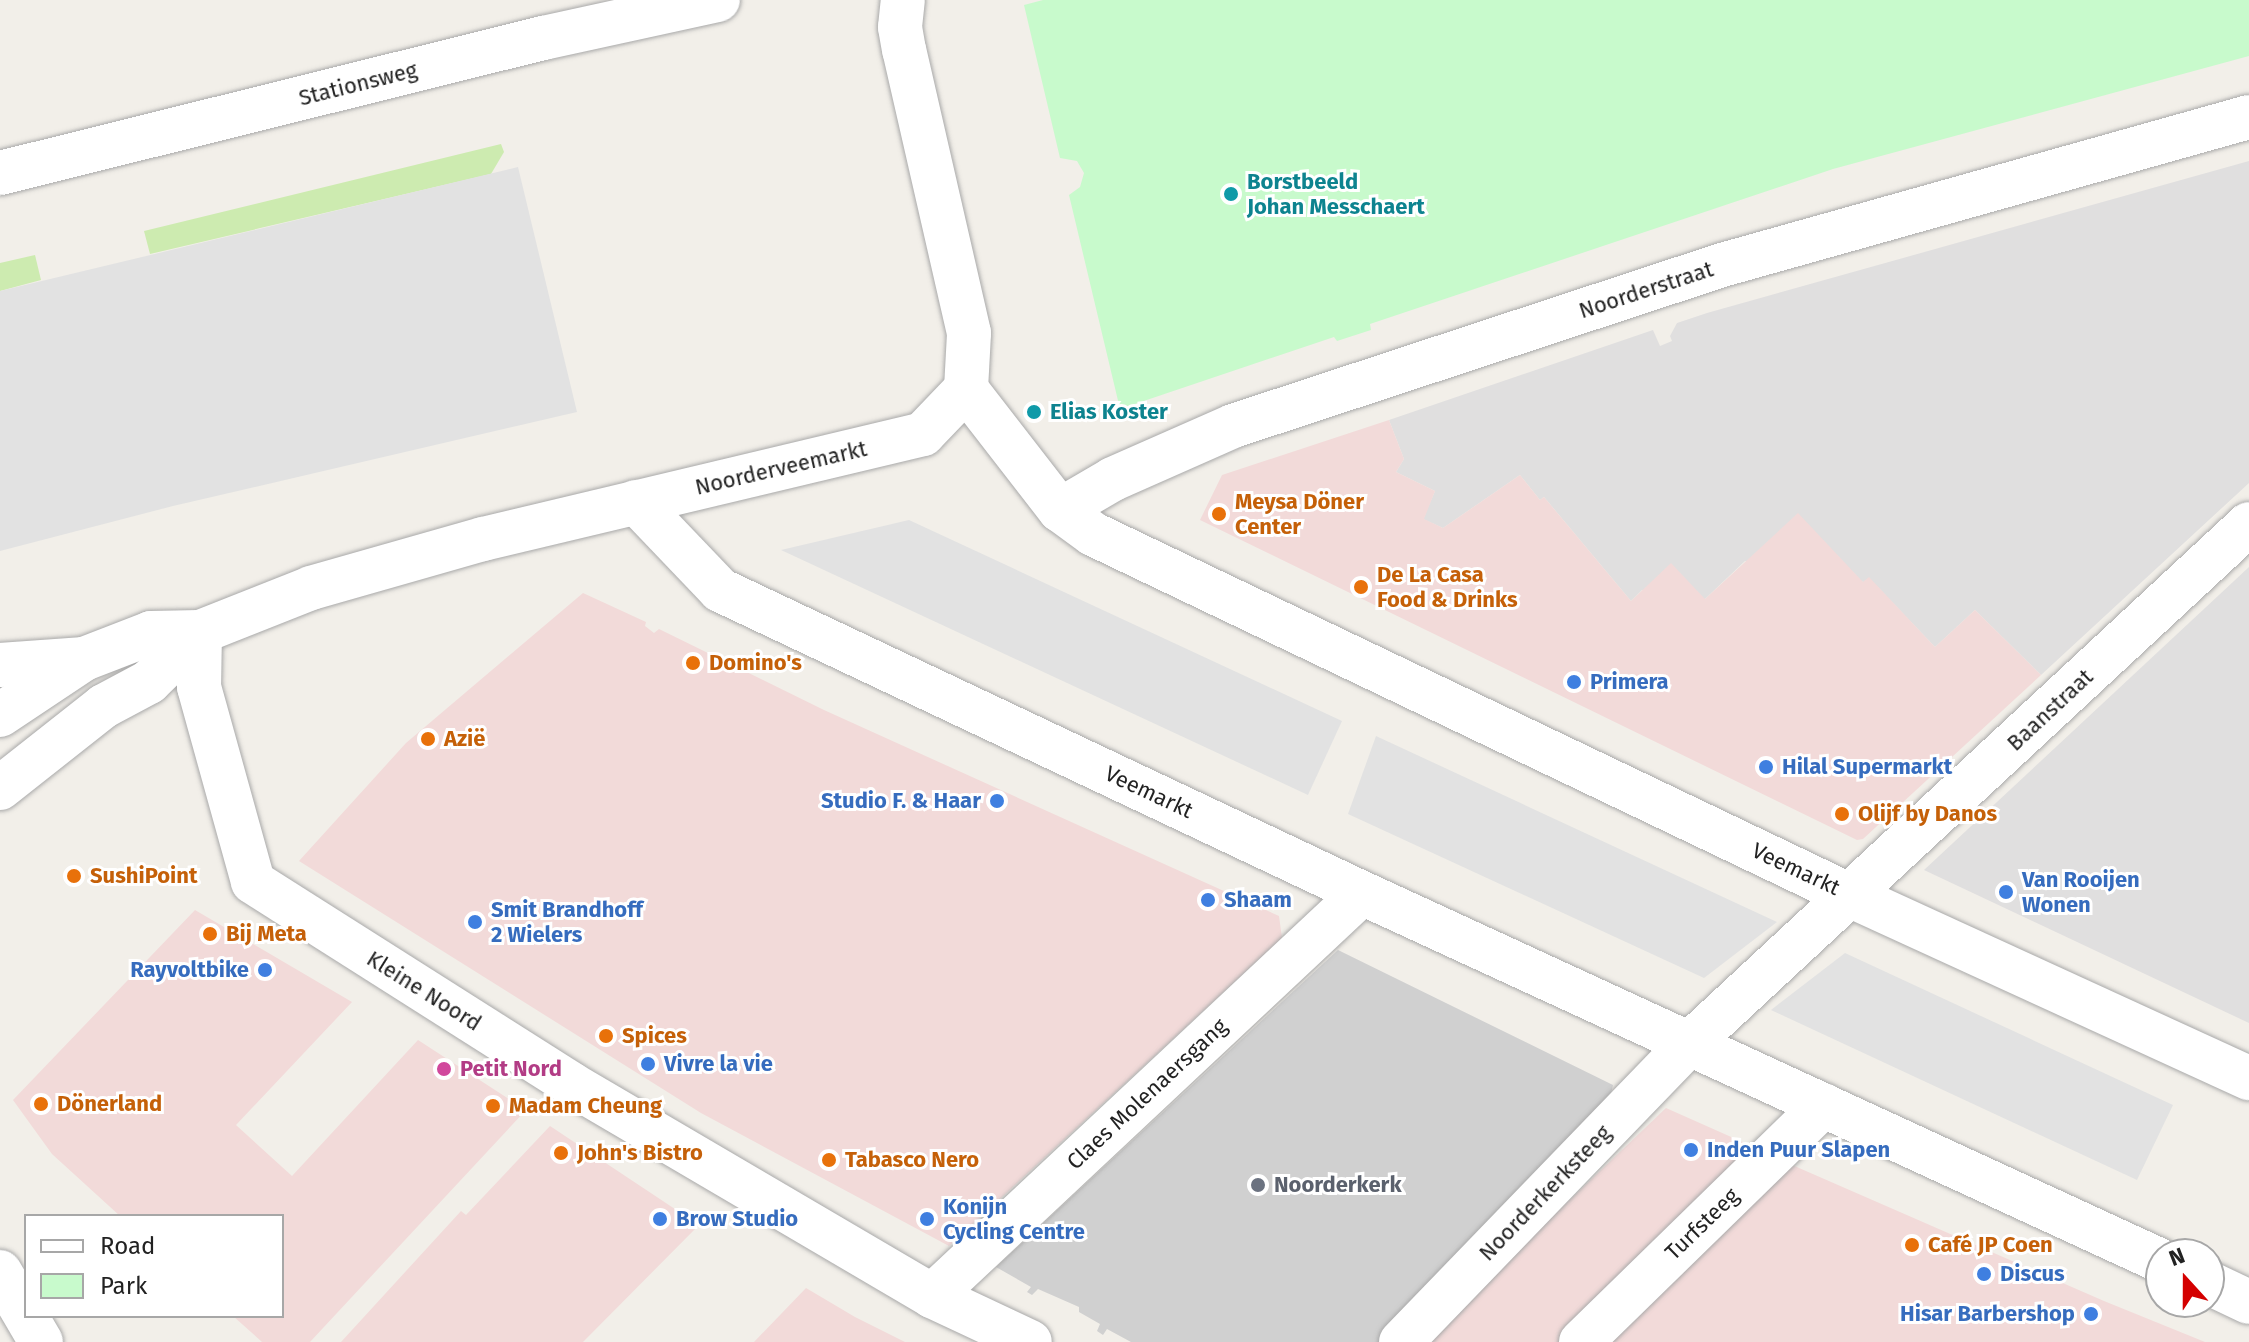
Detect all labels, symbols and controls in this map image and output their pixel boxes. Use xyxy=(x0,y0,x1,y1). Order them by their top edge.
street label: Stationsweg xyxy=(296,57,420,111)
place label: Borstbeeld Johan Messchaert xyxy=(1247,168,1425,220)
marker: Borstbeeld Johan Messchaert xyxy=(1222,185,1240,203)
street label: Noorderstraat xyxy=(1576,256,1716,324)
place label: Elias Koster xyxy=(1050,399,1168,425)
marker: Elias Koster xyxy=(1025,403,1043,421)
street label: Noorderveemarkt xyxy=(693,435,869,501)
place label: Meysa Döner Center xyxy=(1235,488,1364,540)
marker: Meysa Döner Center xyxy=(1210,505,1228,523)
place label: De La Casa Food & Drinks xyxy=(1377,561,1518,612)
marker: De La Casa Food & Drinks xyxy=(1352,578,1370,596)
place label: Domino's xyxy=(709,650,802,676)
marker: Domino's xyxy=(684,654,702,672)
street label: Baanstraat xyxy=(2002,664,2098,756)
place label: Primera xyxy=(1590,669,1669,695)
marker: Primera xyxy=(1565,673,1583,691)
place label: Azië xyxy=(444,726,485,752)
marker: Azië xyxy=(419,730,437,748)
place label: Hilal Supermarkt xyxy=(1782,754,1952,780)
marker: Hilal Supermarkt xyxy=(1757,758,1775,776)
street label: Veemarkt xyxy=(1101,760,1197,824)
place label: Studio F. & Haar xyxy=(821,788,981,814)
marker: Studio F. & Haar xyxy=(988,792,1006,810)
place label: Olijf by Danos xyxy=(1858,801,1997,827)
marker: Olijf by Danos xyxy=(1833,805,1851,823)
street label: Veemarkt xyxy=(1748,837,1844,901)
place label: SushiPoint xyxy=(90,863,197,889)
place label: Van Rooijen Wonen xyxy=(2022,866,2140,918)
marker: SushiPoint xyxy=(65,867,83,885)
marker: Van Rooijen Wonen xyxy=(1997,883,2015,901)
place label: Shaam xyxy=(1224,887,1292,913)
marker: Shaam xyxy=(1199,891,1217,909)
place label: Smit Brandhoff 2 Wielers xyxy=(491,896,643,948)
marker: Smit Brandhoff 2 Wielers xyxy=(466,913,484,931)
place label: Bij Meta xyxy=(226,921,307,947)
marker: Bij Meta xyxy=(201,925,219,943)
street label: Kleine Noord xyxy=(362,945,486,1037)
place label: Rayvoltbike xyxy=(130,957,249,983)
marker: Rayvoltbike xyxy=(256,961,274,979)
street label: Claes Molenaersgang xyxy=(1061,1013,1233,1175)
place label: Spices xyxy=(622,1023,687,1049)
marker: Spices xyxy=(597,1027,615,1045)
place label: Vivre la vie xyxy=(664,1051,773,1077)
marker: Vivre la vie xyxy=(639,1055,657,1073)
place label: Petit Nord xyxy=(460,1056,562,1082)
marker: Petit Nord xyxy=(435,1060,453,1078)
place label: Dönerland xyxy=(57,1091,162,1117)
place label: Madam Cheung xyxy=(509,1093,662,1119)
marker: Dönerland xyxy=(32,1095,50,1113)
marker: Madam Cheung xyxy=(484,1097,502,1115)
street label: Noorderkerksteeg xyxy=(1474,1120,1616,1266)
place label: Inden Puur Slapen xyxy=(1707,1137,1890,1163)
place label: John's Bistro xyxy=(577,1140,703,1166)
marker: Inden Puur Slapen xyxy=(1682,1141,1700,1159)
marker: John's Bistro xyxy=(552,1144,570,1162)
place label: Tabasco Nero xyxy=(845,1147,979,1173)
marker: Tabasco Nero xyxy=(820,1151,838,1169)
place label: Noorderkerk xyxy=(1274,1172,1402,1198)
marker: Noorderkerk xyxy=(1249,1176,1267,1194)
street label: Turfsteeg xyxy=(1660,1182,1744,1266)
place label: Konijn Cycling Centre xyxy=(943,1193,1085,1244)
place label: Brow Studio xyxy=(676,1206,798,1232)
marker: Brow Studio xyxy=(651,1210,669,1228)
marker: Konijn Cycling Centre xyxy=(918,1210,936,1228)
legend xyxy=(24,1214,284,1318)
text: Road xyxy=(100,1232,155,1260)
place label: Café JP Coen xyxy=(1928,1232,2053,1258)
marker: Café JP Coen xyxy=(1903,1236,1921,1254)
north arrow xyxy=(2145,1238,2225,1318)
text: N xyxy=(2165,1242,2189,1272)
place label: Discus xyxy=(2000,1261,2065,1287)
marker: Discus xyxy=(1975,1265,1993,1283)
text: Park xyxy=(100,1272,147,1300)
place label: Hisar Barbershop xyxy=(1900,1301,2075,1327)
marker: Hisar Barbershop xyxy=(2082,1305,2100,1323)

